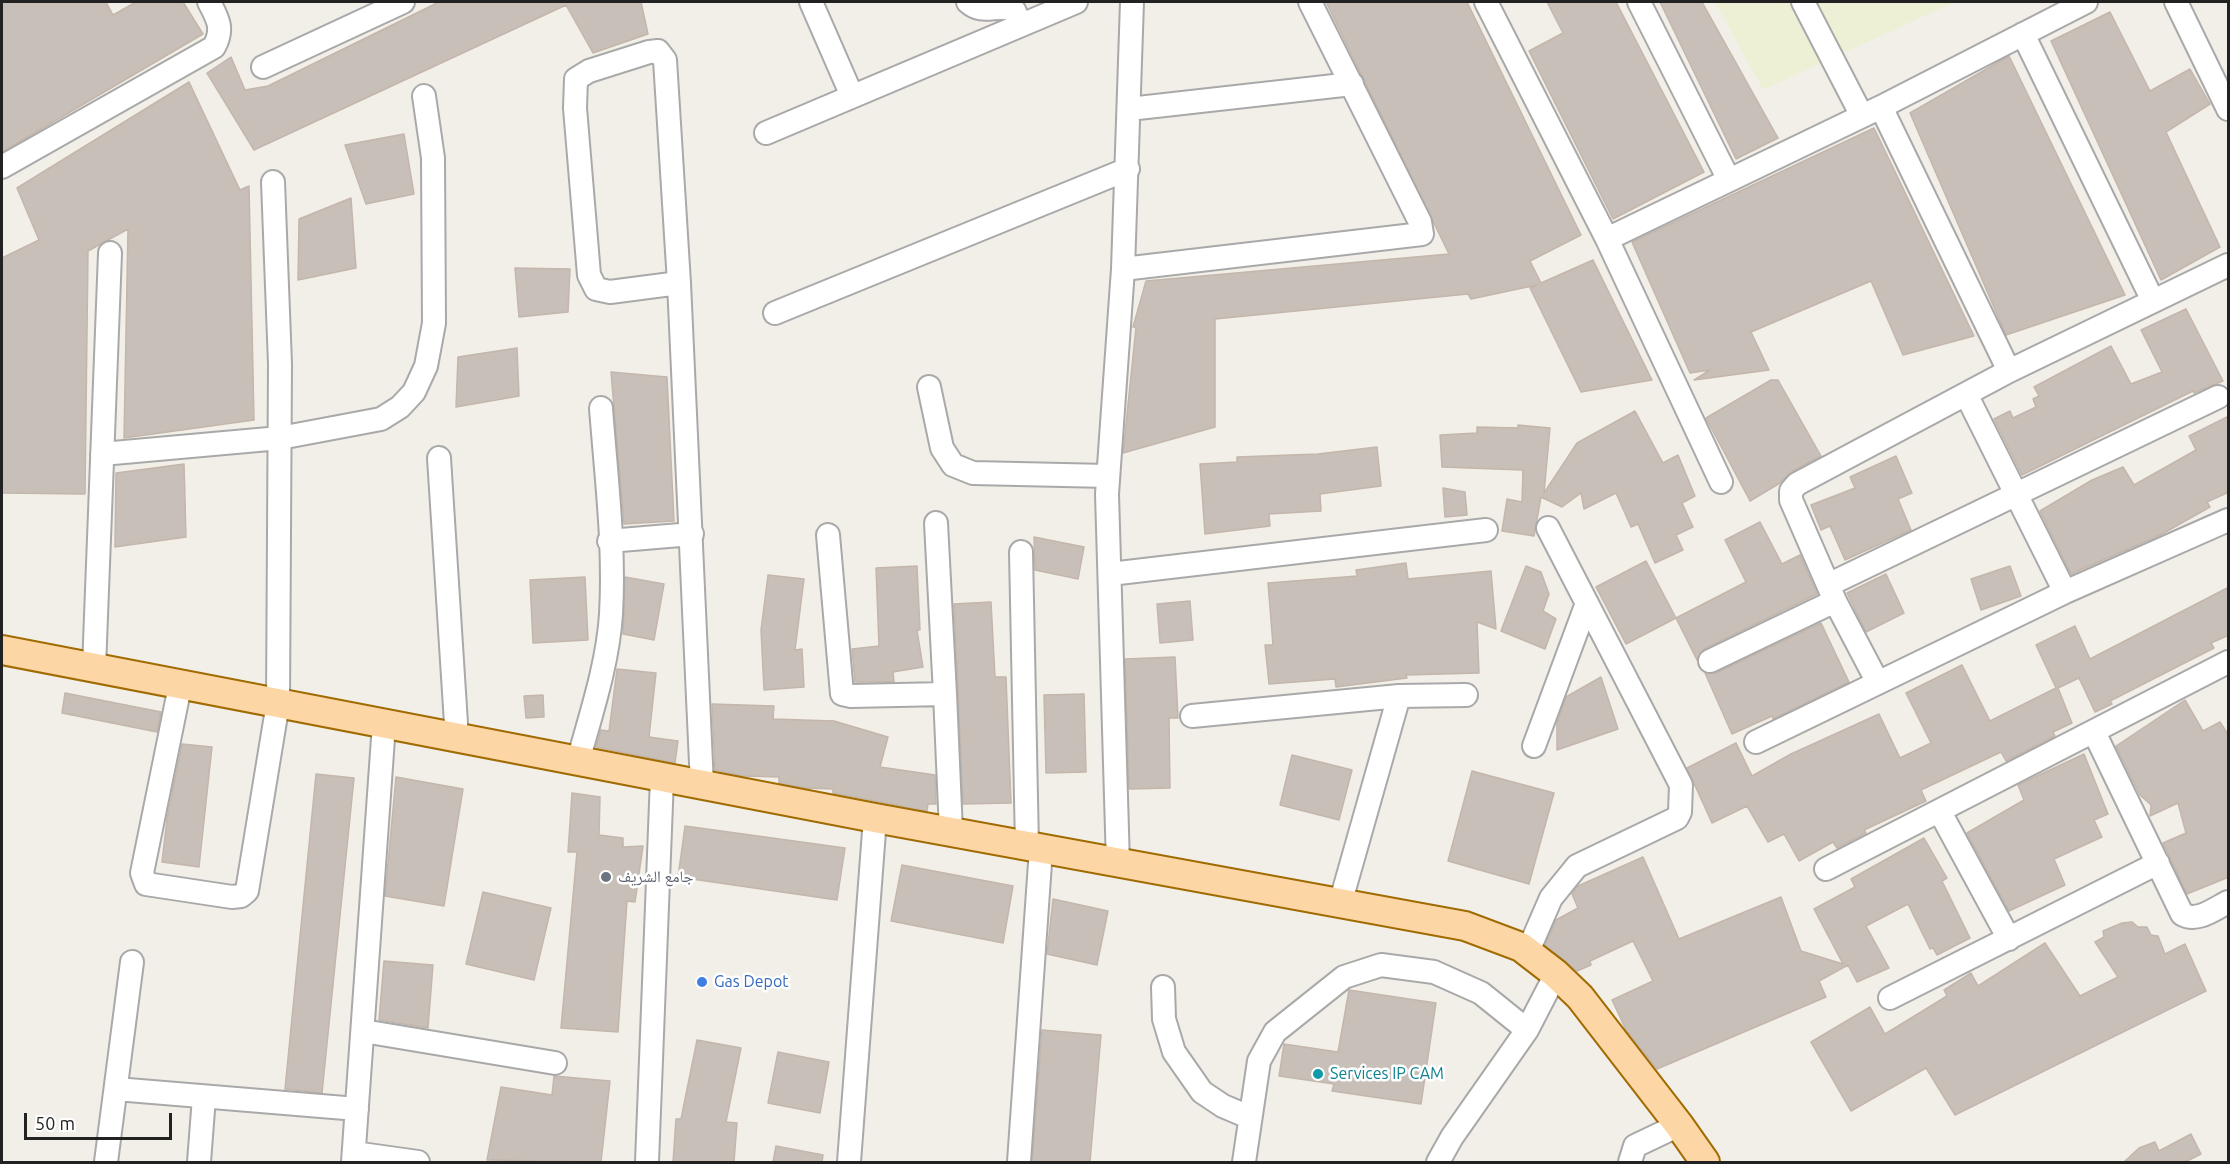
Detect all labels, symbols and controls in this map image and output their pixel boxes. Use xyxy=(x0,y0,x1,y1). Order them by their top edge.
place label: جامع الشريف xyxy=(618,867,694,887)
marker: جامع الشريف xyxy=(599,870,613,884)
place label: Gas Depot xyxy=(714,972,789,992)
marker: Gas Depot xyxy=(695,975,709,989)
place label: Services IP CAM xyxy=(1330,1064,1444,1084)
marker: Services IP CAM xyxy=(1311,1067,1325,1081)
scale bar xyxy=(27,1101,176,1139)
text: 50 m xyxy=(35,1113,75,1133)

